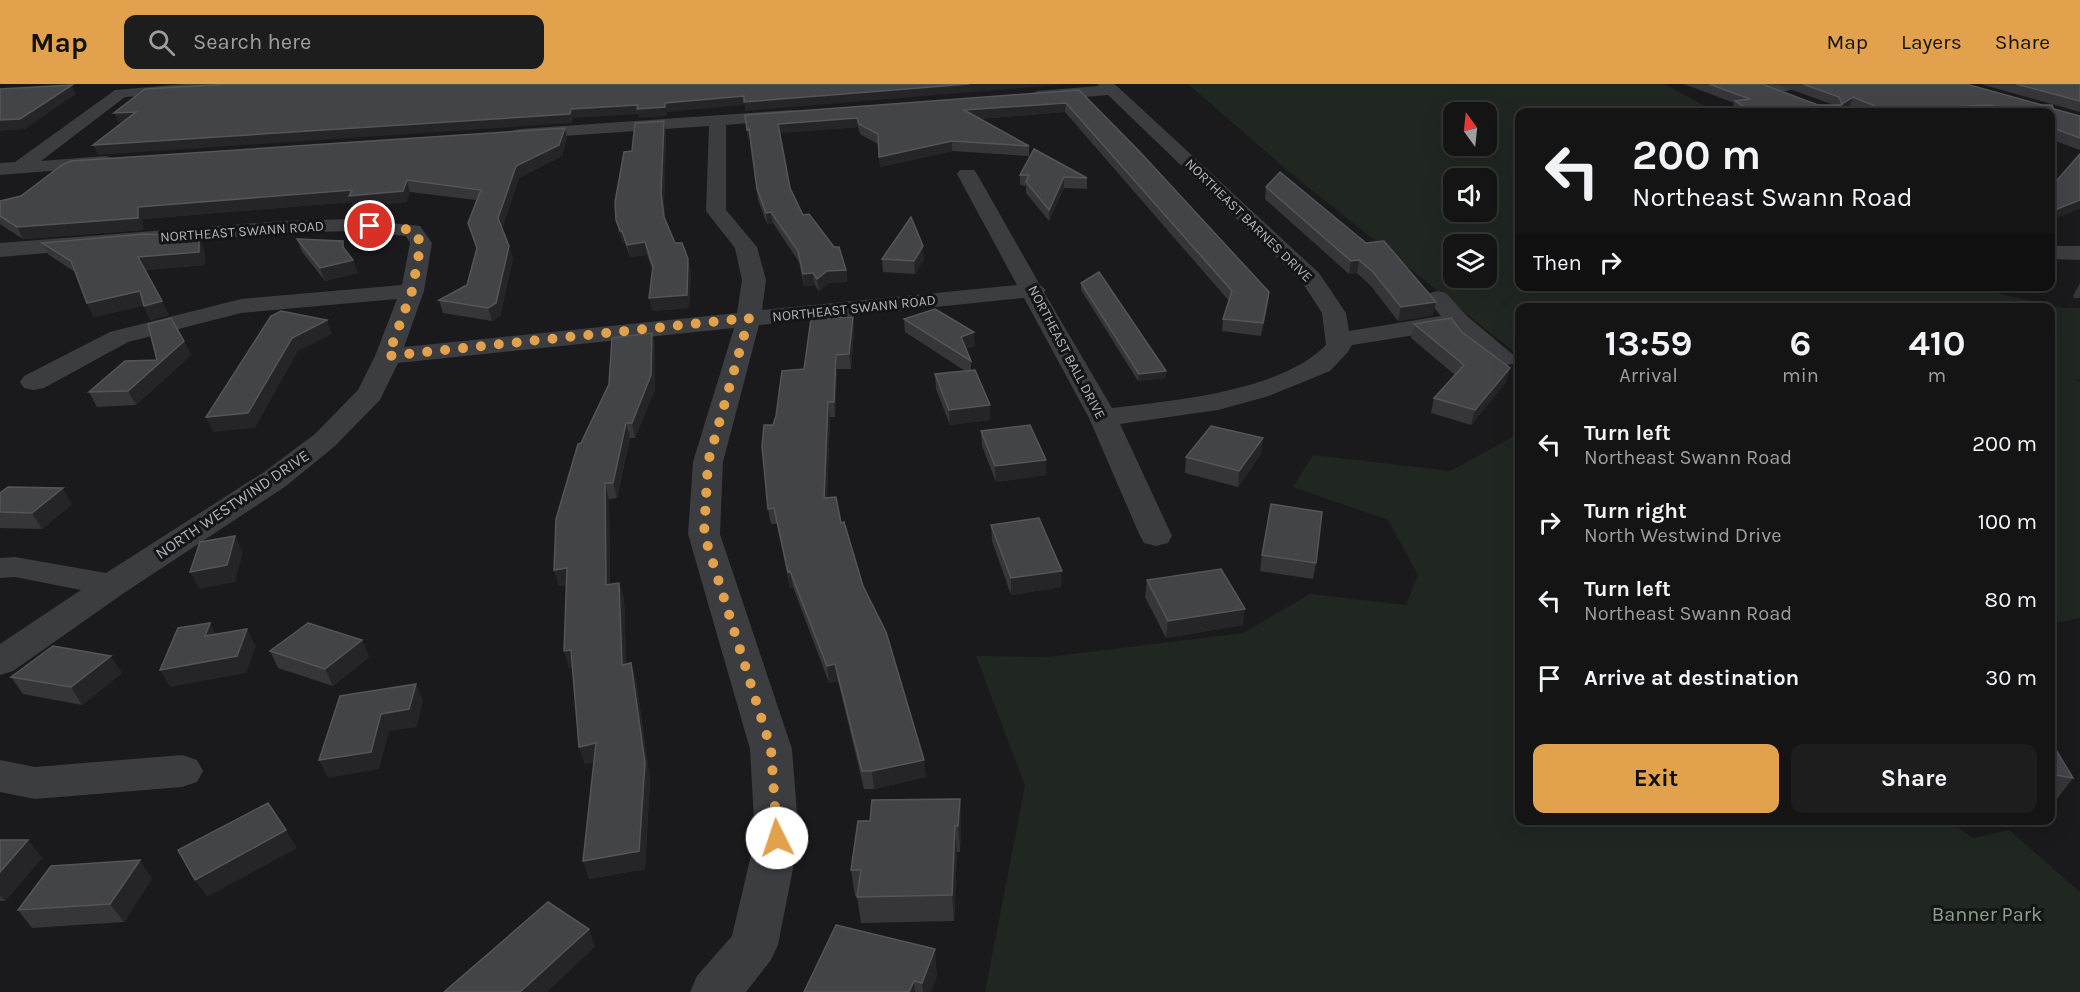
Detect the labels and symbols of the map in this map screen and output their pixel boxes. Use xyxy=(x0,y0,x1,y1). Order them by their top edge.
north arrow xyxy=(1443,102,1497,156)
street label: NORTHEAST BARNES DRIVE xyxy=(1181,155,1316,286)
pin xyxy=(344,200,395,251)
street label: NORTHEAST SWANN ROAD xyxy=(160,217,325,246)
street label: NORTHEAST BALL DRIVE xyxy=(1024,283,1109,422)
street label: NORTHEAST SWANN ROAD xyxy=(772,291,937,326)
street label: NORTH WESTWIND DRIVE xyxy=(152,446,313,563)
position arrow xyxy=(745,806,809,870)
park label: Banner Park xyxy=(1932,903,2042,926)

